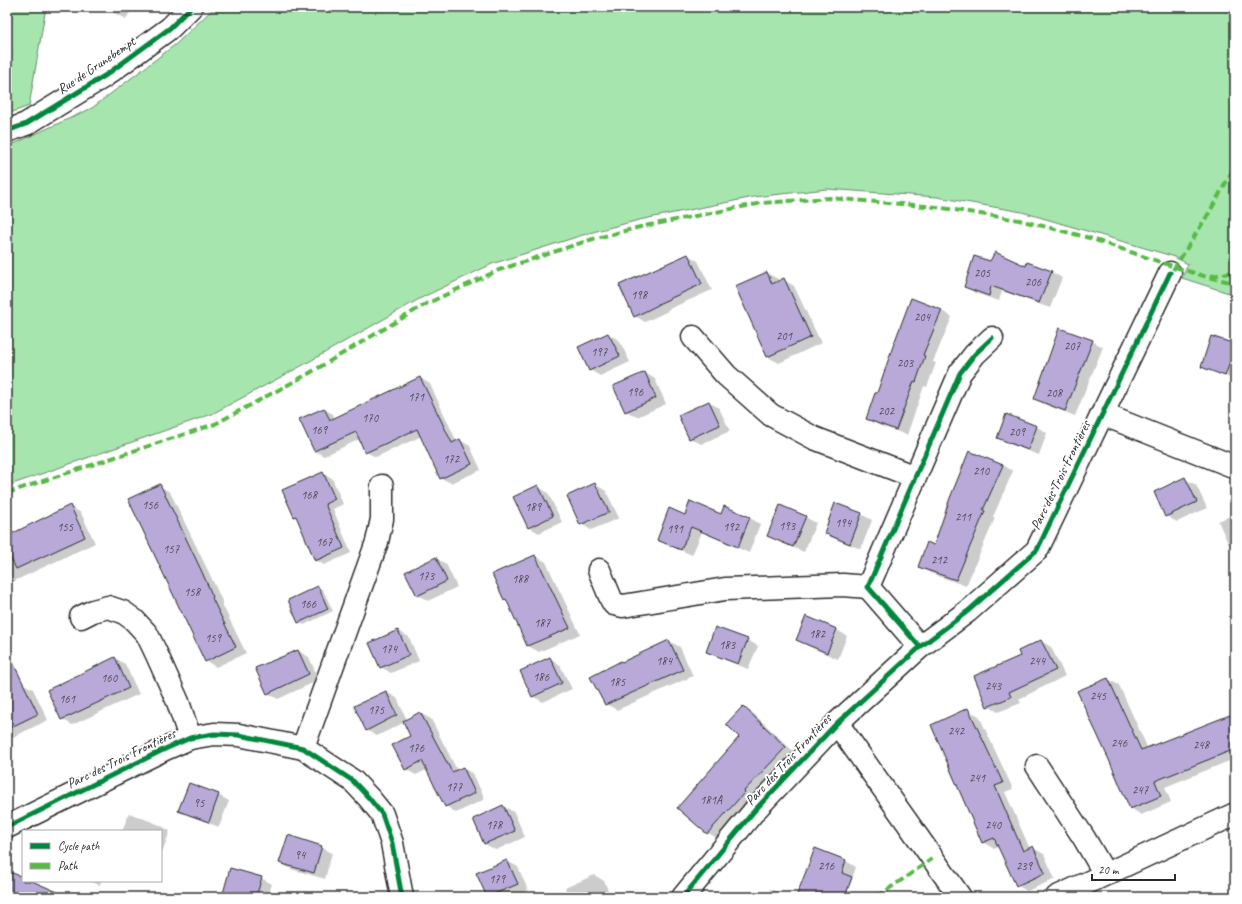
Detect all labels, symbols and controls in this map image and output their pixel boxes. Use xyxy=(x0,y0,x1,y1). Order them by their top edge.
street label: Rue de Grunebempt xyxy=(54,32,140,98)
house number: 205 xyxy=(974,265,991,281)
house number: 206 xyxy=(1025,274,1042,290)
house number: 198 xyxy=(631,287,649,303)
house number: 204 xyxy=(914,309,932,325)
house number: 201 xyxy=(776,328,793,344)
house number: 207 xyxy=(1064,338,1081,354)
house number: 197 xyxy=(591,344,608,360)
house number: 203 xyxy=(897,355,915,371)
house number: 196 xyxy=(627,384,644,400)
house number: 208 xyxy=(1046,385,1064,401)
house number: 171 xyxy=(408,389,425,405)
house number: 202 xyxy=(878,403,896,419)
house number: 170 xyxy=(362,410,380,426)
street label: Parc des Trois Frontières xyxy=(1027,417,1095,532)
house number: 169 xyxy=(311,422,329,438)
house number: 209 xyxy=(1009,424,1027,440)
house number: 172 xyxy=(443,451,461,467)
house number: 210 xyxy=(973,463,991,479)
house number: 168 xyxy=(301,487,319,503)
house number: 156 xyxy=(142,497,159,513)
house number: 189 xyxy=(525,499,543,515)
house number: 211 xyxy=(955,509,972,525)
house number: 194 xyxy=(835,515,853,531)
house number: 193 xyxy=(779,518,797,534)
house number: 155 xyxy=(57,519,74,535)
house number: 192 xyxy=(723,519,741,535)
house number: 191 xyxy=(667,521,684,537)
house number: 167 xyxy=(316,534,333,550)
house number: 157 xyxy=(163,541,180,557)
house number: 212 xyxy=(931,552,949,568)
house number: 173 xyxy=(418,568,436,584)
house number: 188 xyxy=(512,571,530,587)
house number: 158 xyxy=(184,584,202,600)
house number: 166 xyxy=(300,596,317,612)
house number: 187 xyxy=(534,615,551,631)
house number: 182 xyxy=(809,626,827,642)
house number: 159 xyxy=(205,630,223,646)
house number: 183 xyxy=(719,637,737,653)
house number: 174 xyxy=(381,641,399,657)
house number: 184 xyxy=(656,653,674,669)
house number: 244 xyxy=(1029,653,1047,669)
house number: 186 xyxy=(533,669,550,685)
house number: 160 xyxy=(101,670,119,686)
house number: 185 xyxy=(609,674,626,690)
house number: 243 xyxy=(985,678,1003,694)
house number: 245 xyxy=(1090,688,1107,704)
house number: 161 xyxy=(59,691,76,707)
house number: 175 xyxy=(368,702,385,718)
street label: Parc des Trois Frontières xyxy=(742,709,836,809)
house number: 242 xyxy=(948,723,966,739)
street label: Parc des Trois Frontières xyxy=(64,724,179,792)
house number: 246 xyxy=(1111,735,1128,751)
house number: 248 xyxy=(1193,737,1211,753)
house number: 176 xyxy=(408,740,425,756)
house number: 241 xyxy=(969,770,986,786)
house number: 177 xyxy=(446,779,463,795)
house number: 247 xyxy=(1132,782,1149,798)
house number: 181A xyxy=(700,792,723,808)
house number: 95 xyxy=(194,795,205,811)
house number: 178 xyxy=(486,817,504,833)
house number: 240 xyxy=(985,817,1003,833)
legend xyxy=(22,830,162,882)
text: Cycle path xyxy=(58,838,100,854)
house number: 94 xyxy=(295,847,307,863)
scale bar xyxy=(1092,856,1175,882)
text: Path xyxy=(58,858,78,874)
house number: 216 xyxy=(818,858,835,874)
house number: 239 xyxy=(1016,858,1034,874)
text: 20 m xyxy=(1098,862,1120,878)
house number: 179 xyxy=(489,871,507,887)

